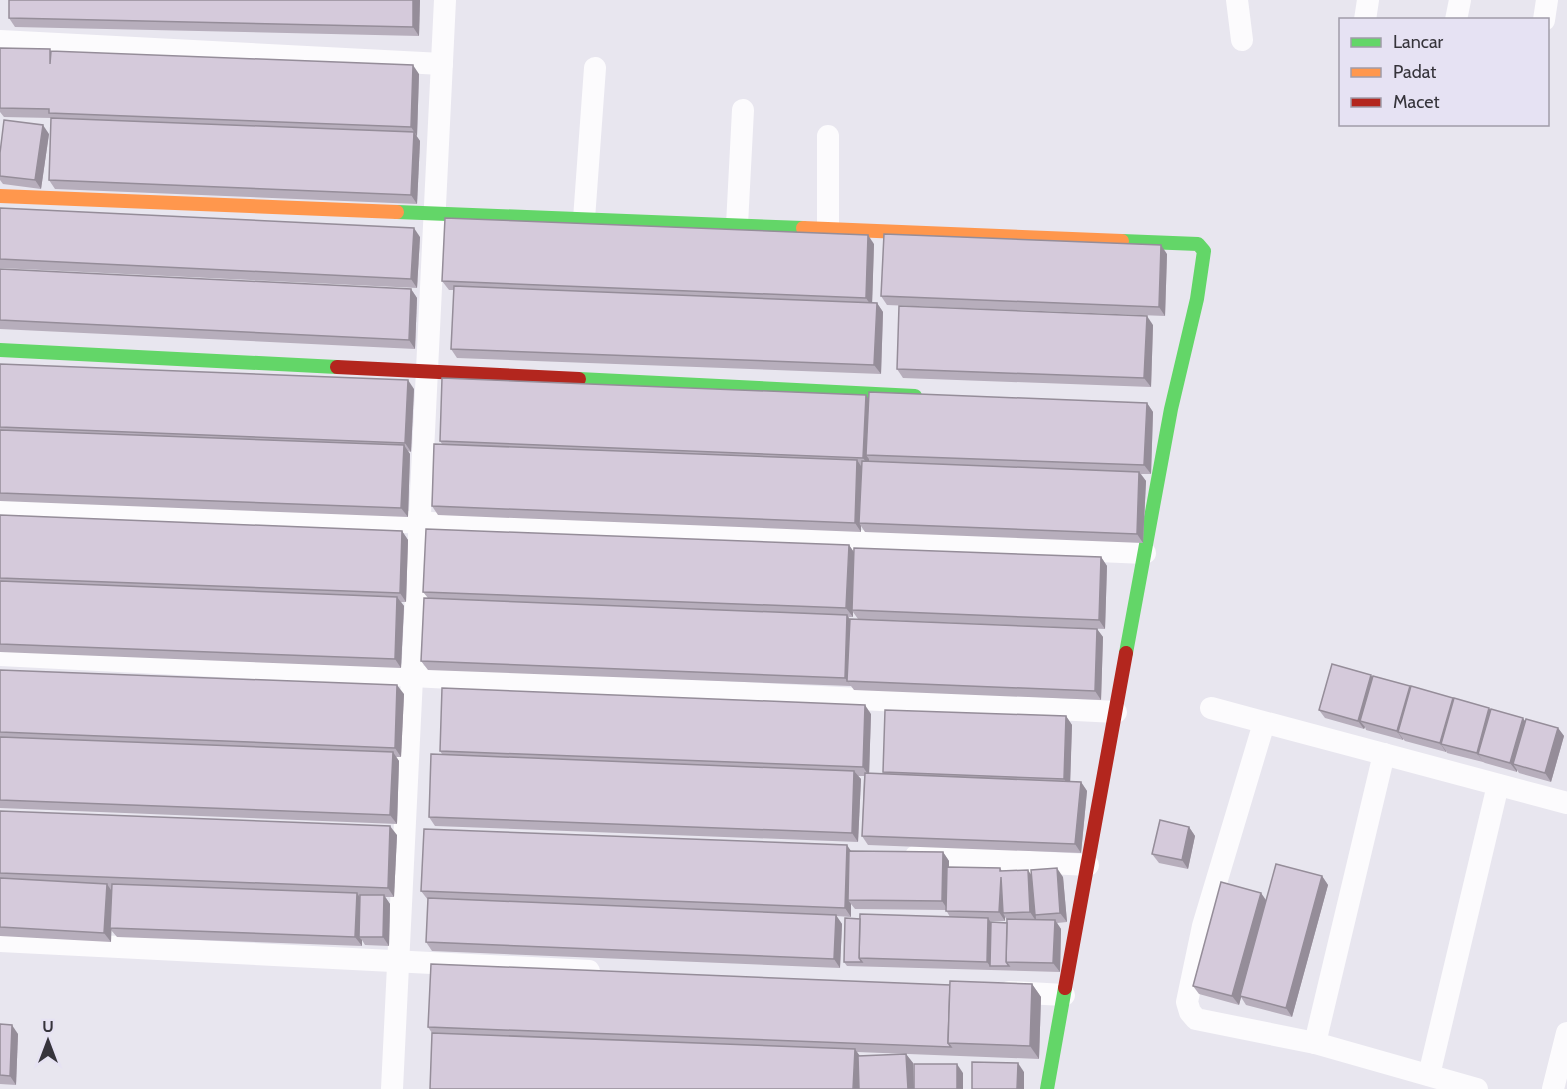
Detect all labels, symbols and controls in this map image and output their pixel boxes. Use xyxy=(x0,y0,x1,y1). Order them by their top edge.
legend xyxy=(1339,18,1549,126)
text: Lancar xyxy=(1393,31,1444,53)
text: Padat xyxy=(1393,61,1436,83)
text: Macet xyxy=(1393,91,1439,113)
north arrow xyxy=(18,1011,78,1071)
text: U xyxy=(42,1017,54,1036)

